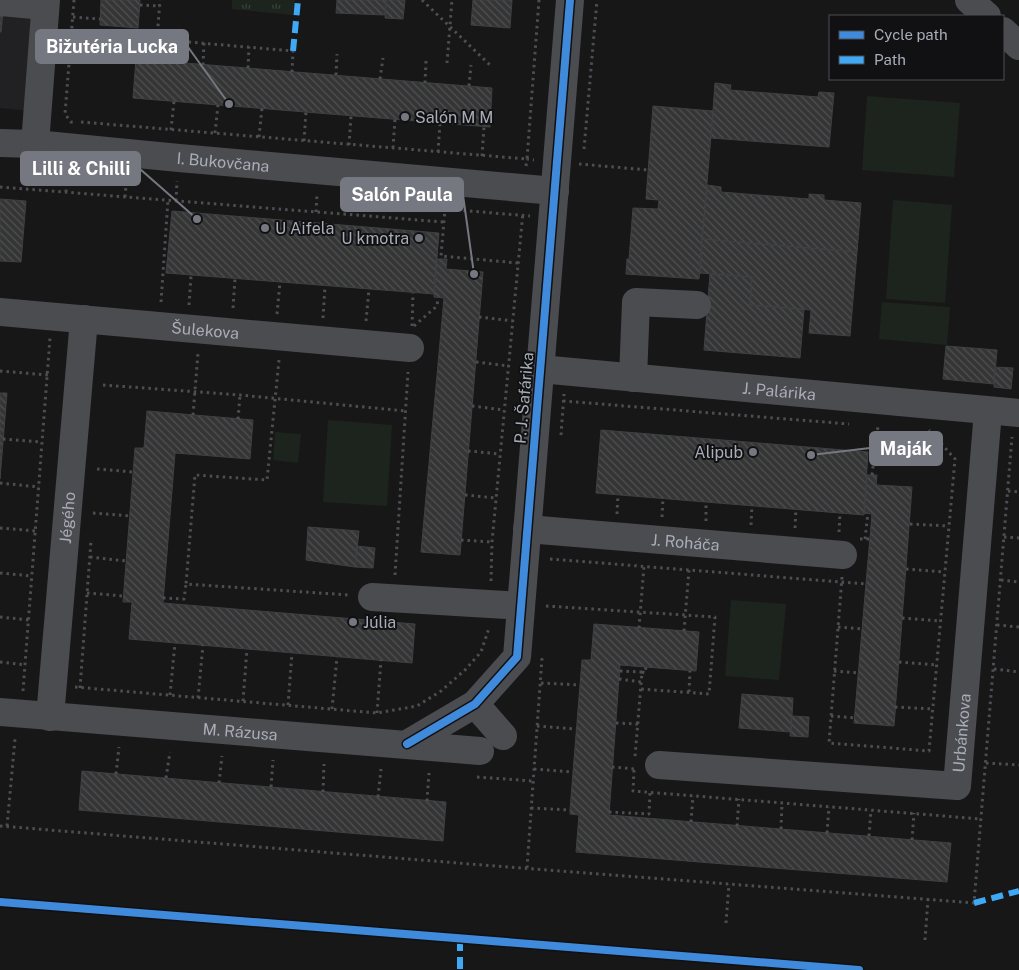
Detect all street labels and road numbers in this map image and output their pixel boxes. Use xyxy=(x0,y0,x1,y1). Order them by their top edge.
street label: I. Bukovčana xyxy=(176,148,270,175)
street label: Šulekova xyxy=(171,317,240,342)
street label: P. J. Šafárika xyxy=(510,351,537,445)
street label: J. Palárika xyxy=(741,378,817,404)
street label: Jégého xyxy=(55,491,79,545)
street label: J. Roháča xyxy=(651,530,720,554)
street label: Urbánkova xyxy=(949,693,974,773)
street label: M. Rázusa xyxy=(202,719,278,744)

